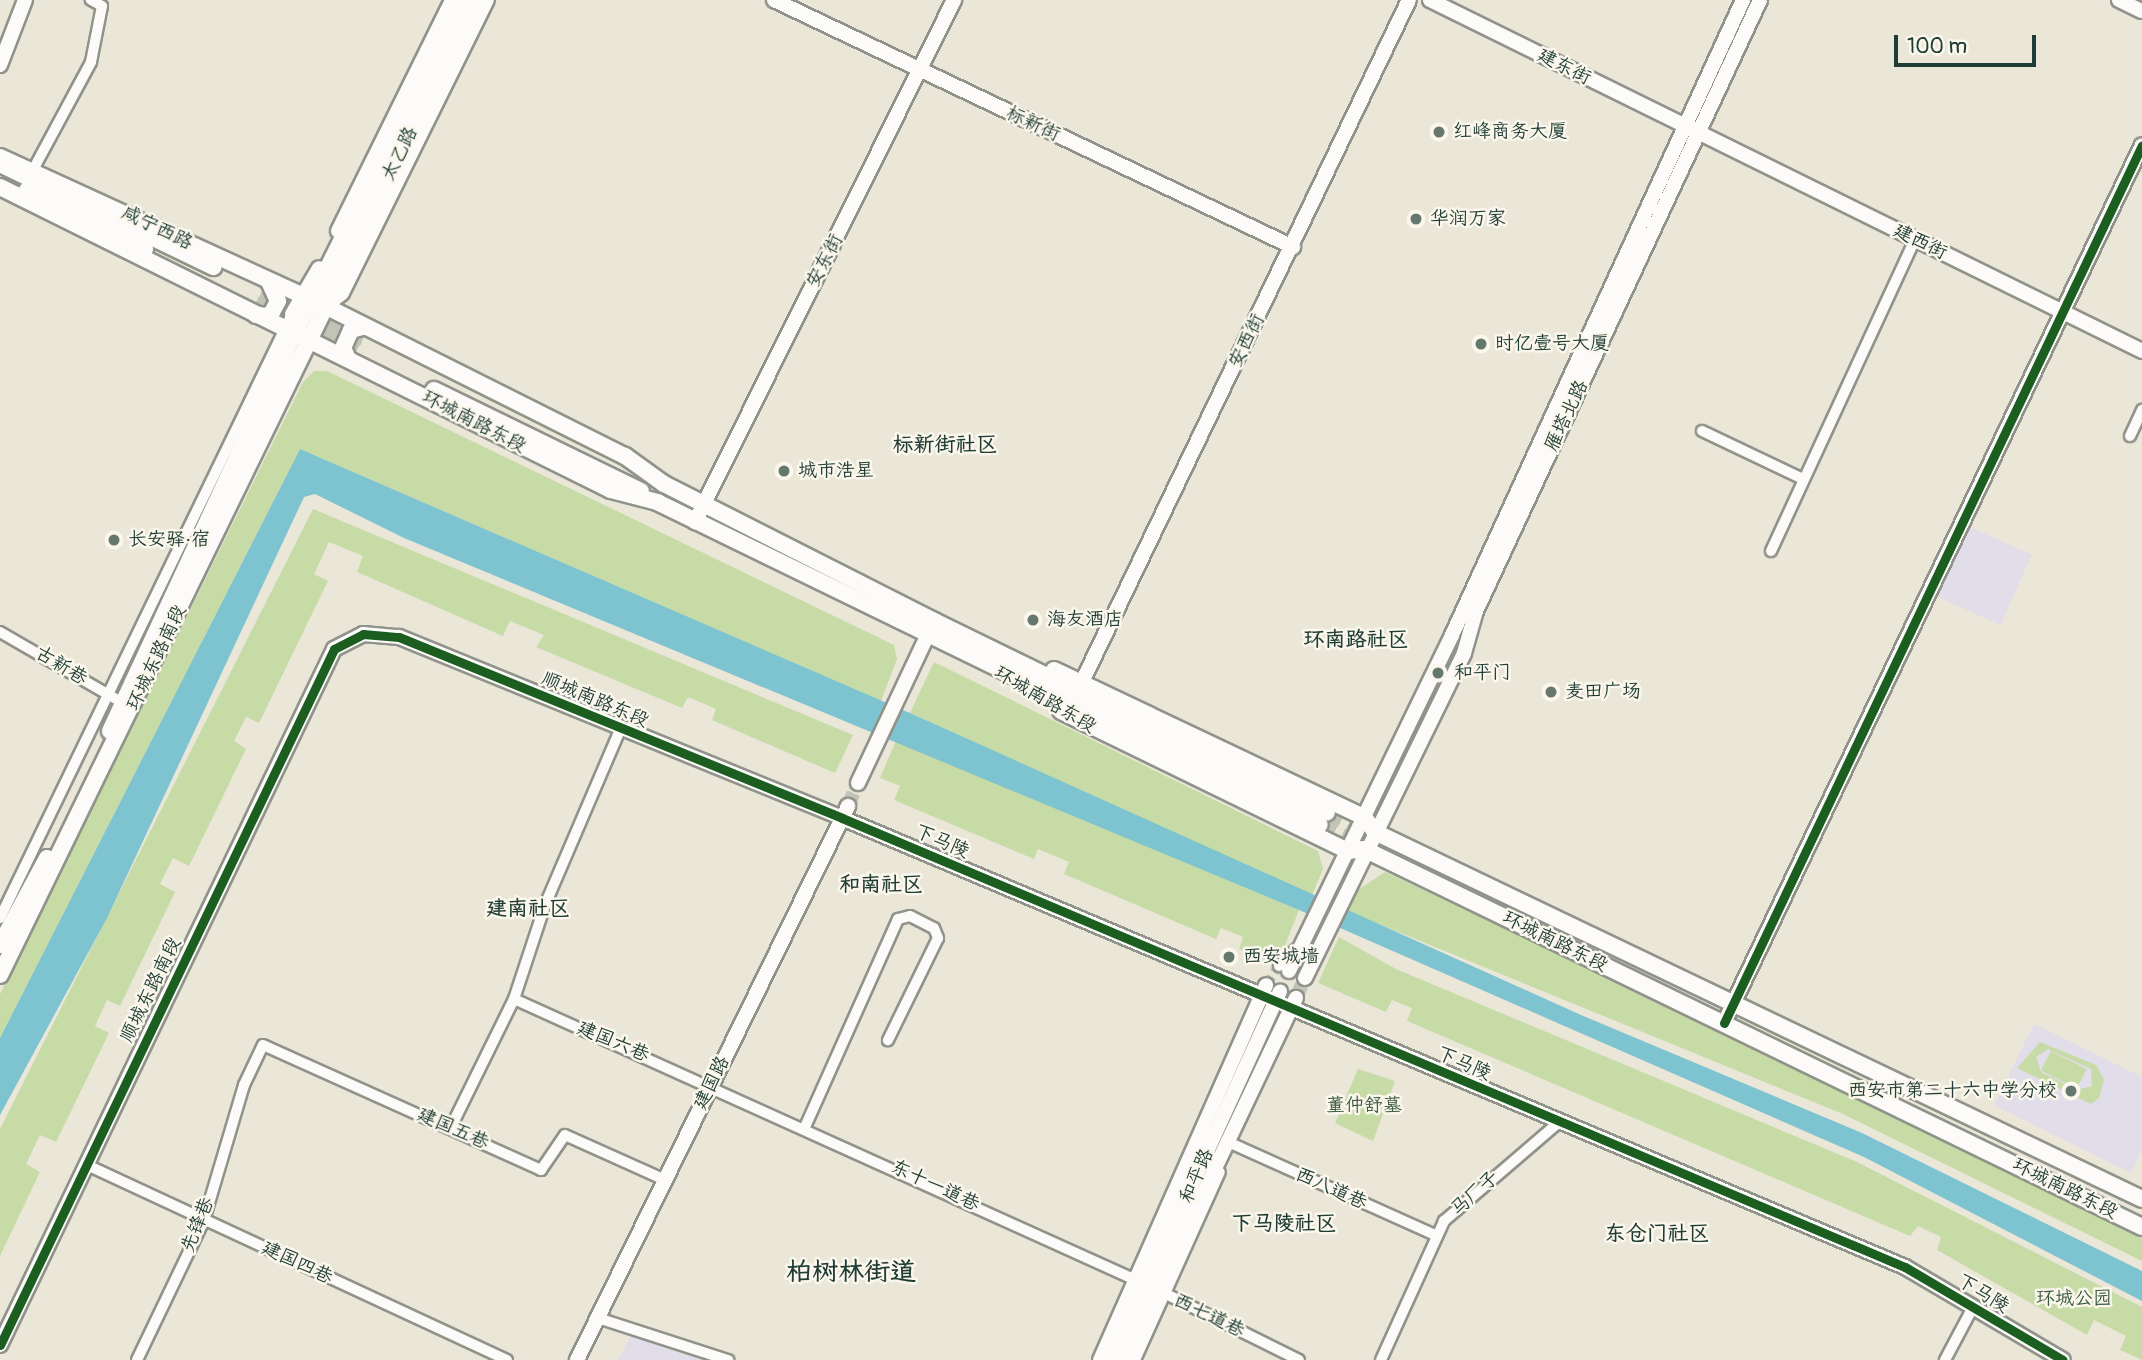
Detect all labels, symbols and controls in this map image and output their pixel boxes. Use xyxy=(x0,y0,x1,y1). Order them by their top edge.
scale bar xyxy=(1897,21,2039,65)
text: 100 m xyxy=(1907,33,1967,60)
street label: 建东街 xyxy=(1533,44,1595,90)
street label: 标新街 xyxy=(1002,102,1064,146)
place label: 红峰商务大厦 xyxy=(1453,121,1567,143)
street label: 太乙路 xyxy=(377,123,423,185)
marker: 红峰商务大厦 xyxy=(1431,124,1447,140)
street label: 咸宁西路 xyxy=(118,201,196,255)
place label: 华润万家 xyxy=(1430,208,1506,230)
marker: 华润万家 xyxy=(1408,211,1424,227)
street label: 建西街 xyxy=(1889,219,1951,265)
street label: 安东街 xyxy=(802,230,848,292)
street label: 安西街 xyxy=(1224,310,1270,372)
place label: 时亿壹号大厦 xyxy=(1495,333,1609,355)
marker: 时亿壹号大厦 xyxy=(1473,336,1489,352)
street label: 雁塔北路 xyxy=(1541,377,1593,455)
street label: 环城南路东段 xyxy=(418,386,530,458)
district label: 标新街社区 xyxy=(893,432,997,458)
place label: 城市浩星 xyxy=(798,460,874,482)
marker: 城市浩星 xyxy=(776,463,792,479)
place label: 长安驿·宿 xyxy=(128,529,210,551)
marker: 长安驿·宿 xyxy=(106,532,122,548)
street label: 环城东路南段 xyxy=(123,602,191,714)
place label: 海友酒店 xyxy=(1047,609,1123,631)
marker: 海友酒店 xyxy=(1025,612,1041,628)
district label: 环南路社区 xyxy=(1304,627,1408,653)
street label: 古新巷 xyxy=(31,642,91,690)
street label: 环城南路东段 xyxy=(990,662,1100,738)
place label: 和平门 xyxy=(1454,662,1511,684)
marker: 和平门 xyxy=(1428,663,1448,683)
street label: 顺城南路东段 xyxy=(538,667,652,733)
place label: 麦田广场 xyxy=(1565,681,1641,703)
marker: 麦田广场 xyxy=(1543,684,1559,700)
street label: 下马陵 xyxy=(911,820,973,864)
district label: 和南社区 xyxy=(839,872,923,898)
district label: 建南社区 xyxy=(486,896,570,922)
street label: 环城南路东段 xyxy=(1499,907,1611,977)
street label: 顺城东路南段 xyxy=(116,934,186,1046)
place label: 西安城墙 xyxy=(1243,946,1319,968)
marker: 西安城墙 xyxy=(1221,949,1237,965)
street label: 建国六巷 xyxy=(574,1017,652,1067)
street label: 下马陵 xyxy=(1433,1042,1495,1086)
street label: 建国路 xyxy=(689,1052,735,1114)
place label: 西安市第二十六中学分校 xyxy=(1848,1080,2057,1102)
marker: 西安市第二十六中学分校 xyxy=(2063,1083,2079,1099)
park label: 董仲舒墓 xyxy=(1326,1095,1402,1117)
street label: 建国五巷 xyxy=(414,1103,492,1155)
street label: 和平路 xyxy=(1175,1145,1219,1207)
street label: 环城南路东段 xyxy=(2009,1154,2121,1224)
street label: 东十一道巷 xyxy=(887,1156,983,1216)
street label: 西八道巷 xyxy=(1292,1163,1370,1215)
street label: 马厂子 xyxy=(1446,1166,1504,1222)
street label: 先锋巷 xyxy=(177,1194,219,1256)
district label: 下马陵社区 xyxy=(1232,1211,1336,1237)
district label: 东仓门社区 xyxy=(1605,1221,1709,1247)
street label: 建国四巷 xyxy=(258,1237,336,1289)
district label: 柏树林街道 xyxy=(786,1257,916,1289)
street label: 下马陵 xyxy=(1953,1270,2013,1318)
park label: 环城公园 xyxy=(2036,1288,2112,1310)
street label: 西七道巷 xyxy=(1170,1289,1248,1343)

